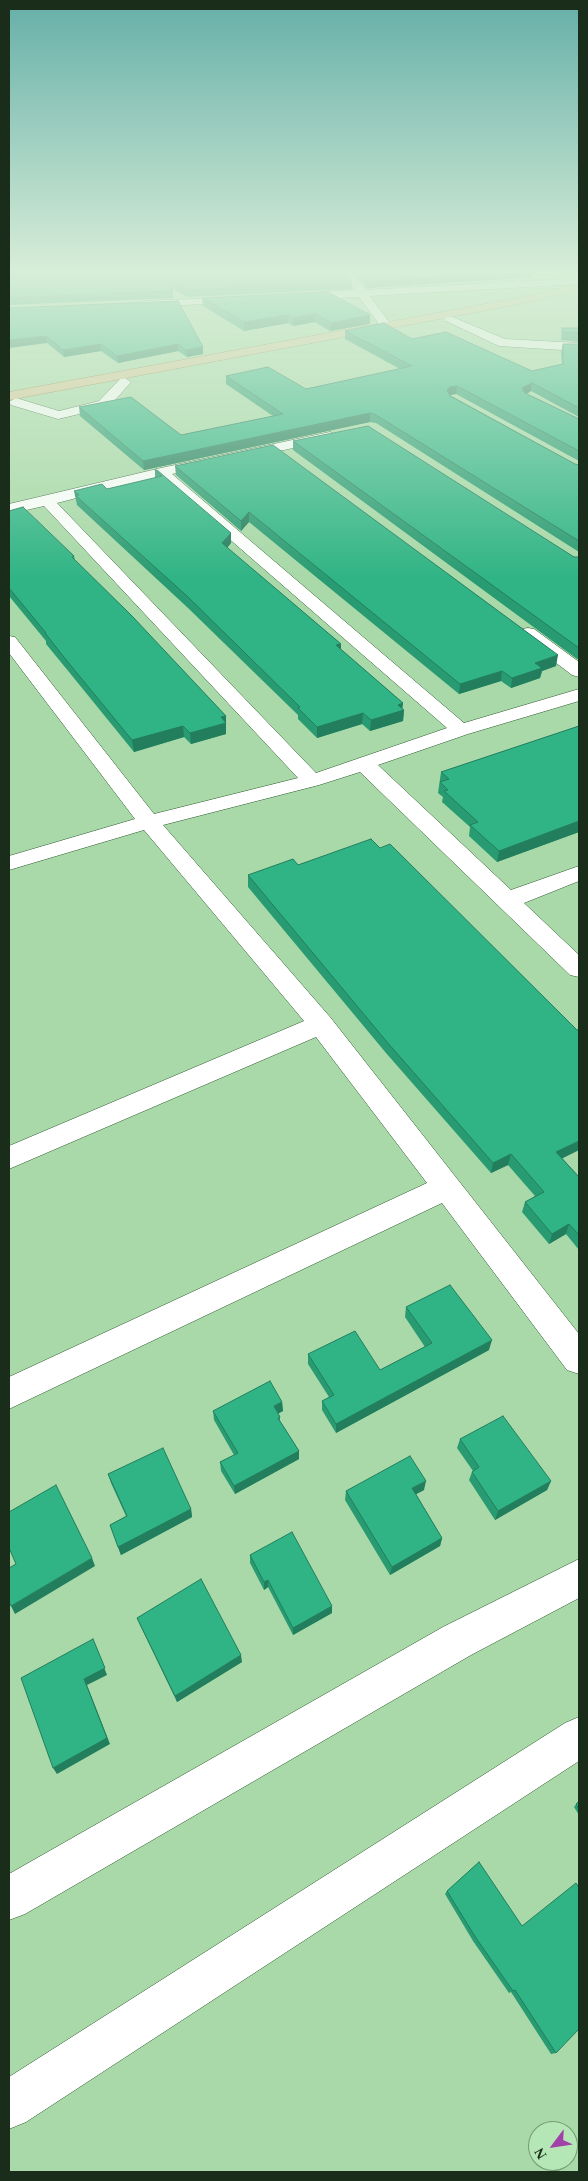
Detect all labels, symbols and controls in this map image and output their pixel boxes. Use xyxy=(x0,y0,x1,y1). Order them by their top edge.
north arrow xyxy=(528,2121,578,2171)
text: N xyxy=(532,2145,550,2162)

